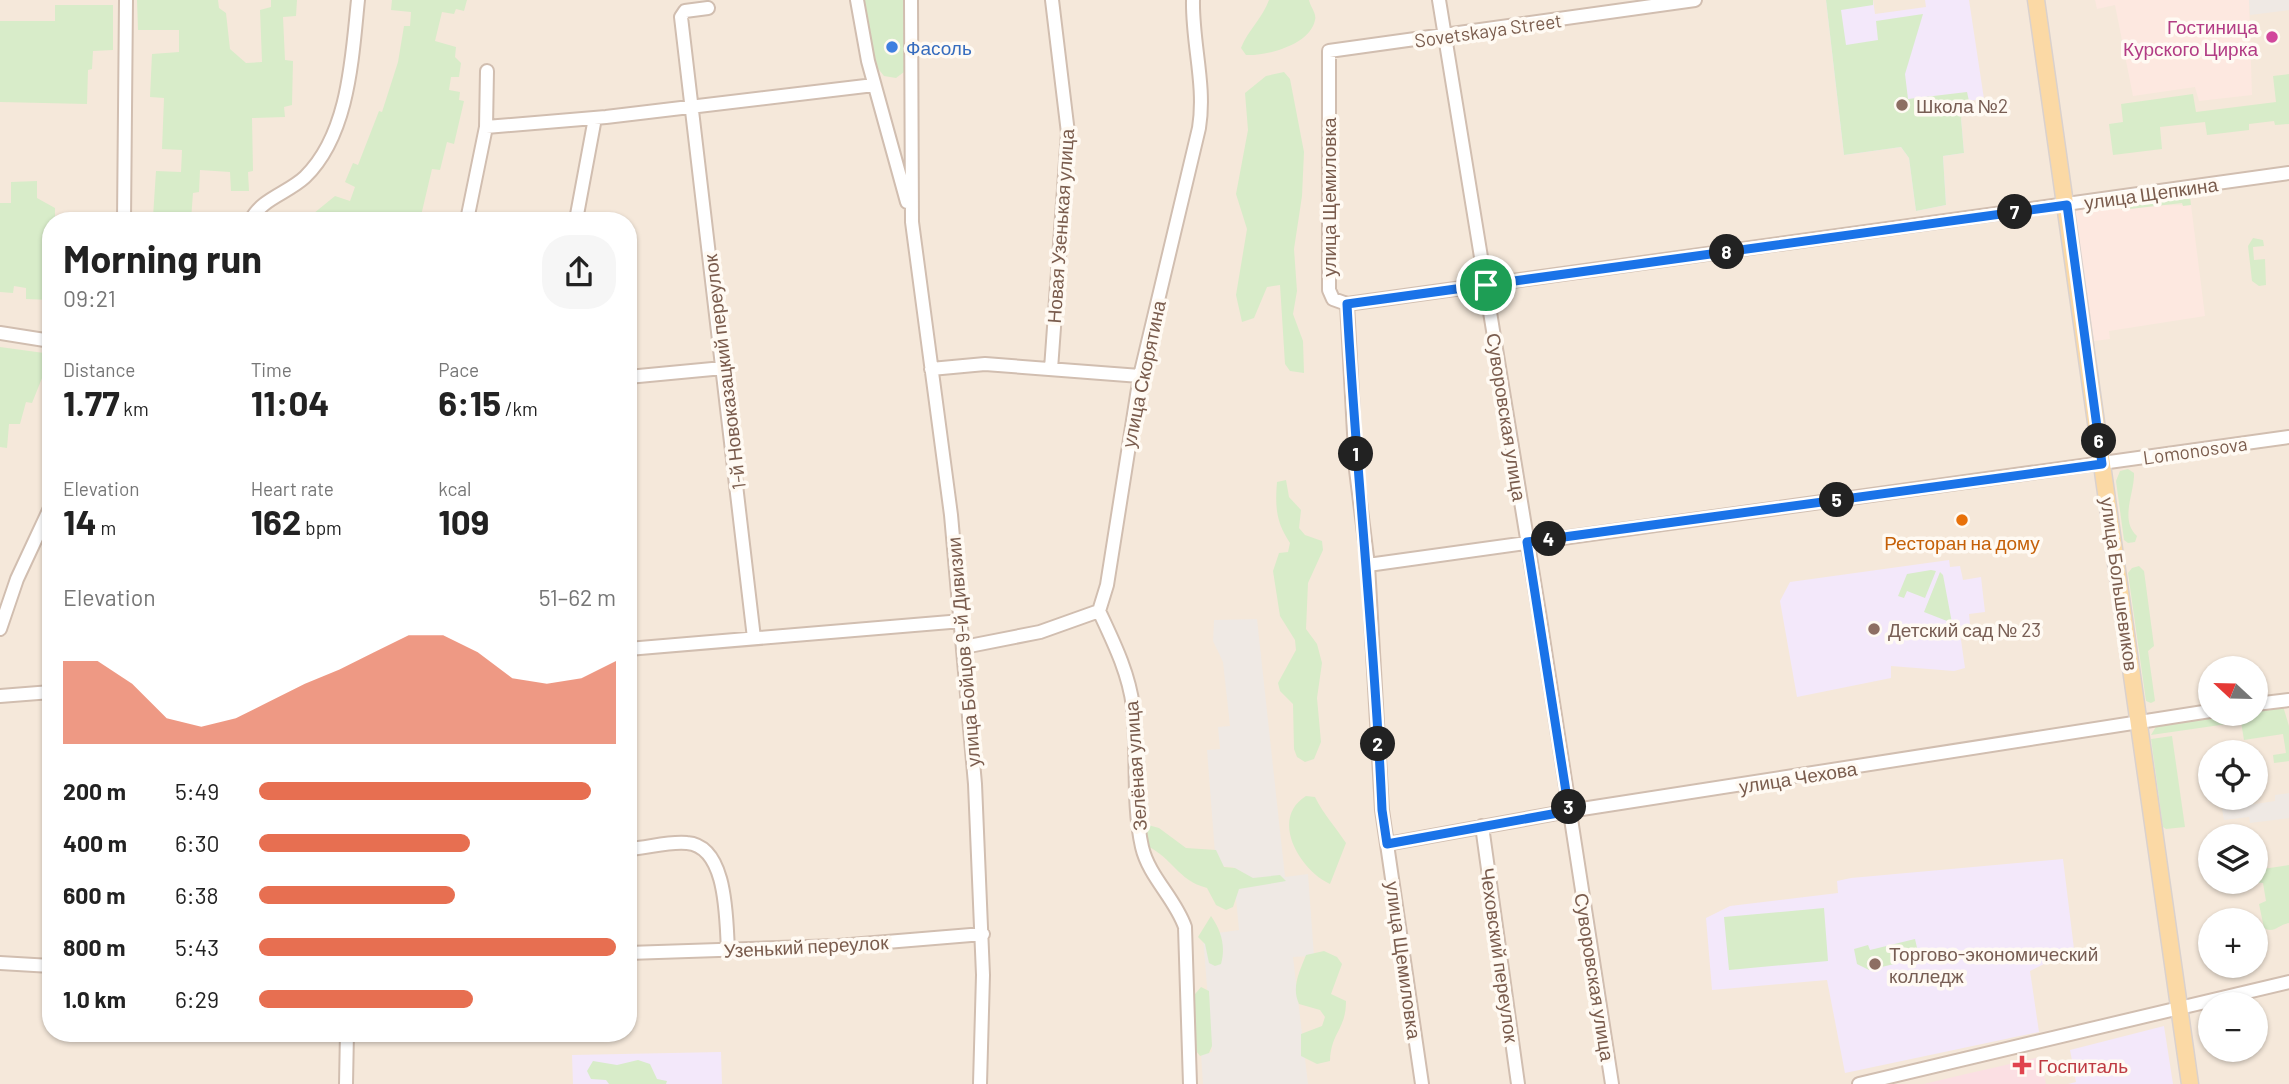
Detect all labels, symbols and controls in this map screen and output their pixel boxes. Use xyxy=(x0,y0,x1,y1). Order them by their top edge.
street label: Sovetskaya Street xyxy=(1413,8,1563,52)
place label: Гостиница Курского Цирка xyxy=(2123,15,2258,60)
marker: Гостиница Курского Цирка xyxy=(2264,29,2280,45)
place label: Фасоль xyxy=(906,36,972,59)
marker: Фасоль xyxy=(884,39,900,55)
place label: Школа №2 xyxy=(1916,94,2008,117)
marker: Школа №2 xyxy=(1894,97,1910,113)
street label: улица Щемиловка xyxy=(1317,117,1340,277)
street label: Новая Узенькая улица xyxy=(1042,128,1078,324)
street label: улица Щепкина xyxy=(2083,172,2220,214)
pin: 7 xyxy=(1997,194,2032,230)
text: 7 xyxy=(2010,200,2019,223)
pin: 8 xyxy=(1710,234,1744,270)
text: Morning run xyxy=(63,235,262,281)
button: share xyxy=(542,235,616,309)
text: 8 xyxy=(1721,240,1732,263)
street label: 1-й Новоказацкий переулок xyxy=(698,252,750,491)
pin xyxy=(1456,255,1516,315)
icon: arrive xyxy=(1467,266,1505,304)
text: 09:21 xyxy=(63,284,116,312)
street label: улица Скорятина xyxy=(1116,298,1170,450)
street label: Суворовская улица xyxy=(1482,331,1532,503)
text: Distance xyxy=(63,358,135,381)
text: Time xyxy=(251,358,292,381)
text: Pace xyxy=(438,358,479,381)
text: 1.77 xyxy=(63,381,120,423)
text: 11:04 xyxy=(251,381,330,423)
text: 6:15 xyxy=(438,381,501,423)
text: km xyxy=(120,397,149,420)
text: /km xyxy=(501,397,538,420)
pin: 6 xyxy=(2082,424,2116,458)
text: 6 xyxy=(2093,429,2104,452)
street label: Lomonosova xyxy=(2141,431,2249,469)
pin: 1 xyxy=(1338,436,1374,472)
text: 1 xyxy=(1352,442,1359,465)
text: Elevation xyxy=(63,477,140,500)
text: Heart rate xyxy=(251,477,334,500)
text: kcal xyxy=(438,477,471,500)
pin: 5 xyxy=(1820,482,1854,518)
text: 5 xyxy=(1831,488,1842,511)
street label: улица Большевиков xyxy=(2096,496,2144,672)
text: 14 xyxy=(63,500,97,542)
text: 162 xyxy=(251,500,301,542)
text: 109 xyxy=(438,500,489,542)
marker: Ресторан на дому xyxy=(1954,512,1970,528)
text: m xyxy=(97,516,116,539)
text: bpm xyxy=(301,516,342,539)
pin: 4 xyxy=(1532,522,1566,556)
text: 4 xyxy=(1543,527,1554,550)
place label: Ресторан на дому xyxy=(1884,531,2040,554)
street label: улица Бойцов 9-й Дивизии xyxy=(941,536,985,768)
text: Elevation xyxy=(63,583,156,611)
text: 51–62 m xyxy=(539,583,616,611)
place label: Детский сад № 23 xyxy=(1888,618,2041,641)
marker: Детский сад № 23 xyxy=(1866,621,1882,637)
north arrow xyxy=(2198,656,2268,726)
map controls xyxy=(2198,656,2268,1062)
street label: Зелёная улица xyxy=(1119,700,1151,832)
pin: 2 xyxy=(1360,726,1396,762)
text: 2 xyxy=(1372,732,1383,755)
button: locate xyxy=(2198,740,2268,810)
street label: улица Чехова xyxy=(1737,756,1859,798)
text: 200 m xyxy=(63,777,126,805)
text: 5:49 xyxy=(175,777,219,805)
pin: 3 xyxy=(1552,790,1586,824)
text: 3 xyxy=(1563,795,1574,818)
button: layers xyxy=(2198,824,2268,894)
text: 400 m xyxy=(63,829,127,857)
text: 6:30 xyxy=(175,829,219,857)
street label: Чеховский переулок xyxy=(1476,866,1524,1045)
street label: улица Щемиловка xyxy=(1382,879,1427,1041)
text: 600 m xyxy=(63,881,125,909)
text: 6:38 xyxy=(175,881,218,909)
street label: Суворовская улица xyxy=(1570,891,1620,1063)
button: + xyxy=(2198,908,2268,978)
street label: Узенький переулок xyxy=(723,930,890,962)
text: 800 m xyxy=(63,933,125,961)
text: 5:43 xyxy=(175,933,219,961)
place label: Торгово-экономический колледж xyxy=(1889,942,2098,987)
marker: Торгово-экономический колледж xyxy=(1867,956,1883,972)
text: 1.0 km xyxy=(63,985,126,1013)
text: 6:29 xyxy=(175,985,219,1013)
button: − xyxy=(2198,992,2268,1062)
place label: Госпиталь xyxy=(2038,1054,2128,1077)
marker: Госпиталь xyxy=(2012,1055,2032,1075)

